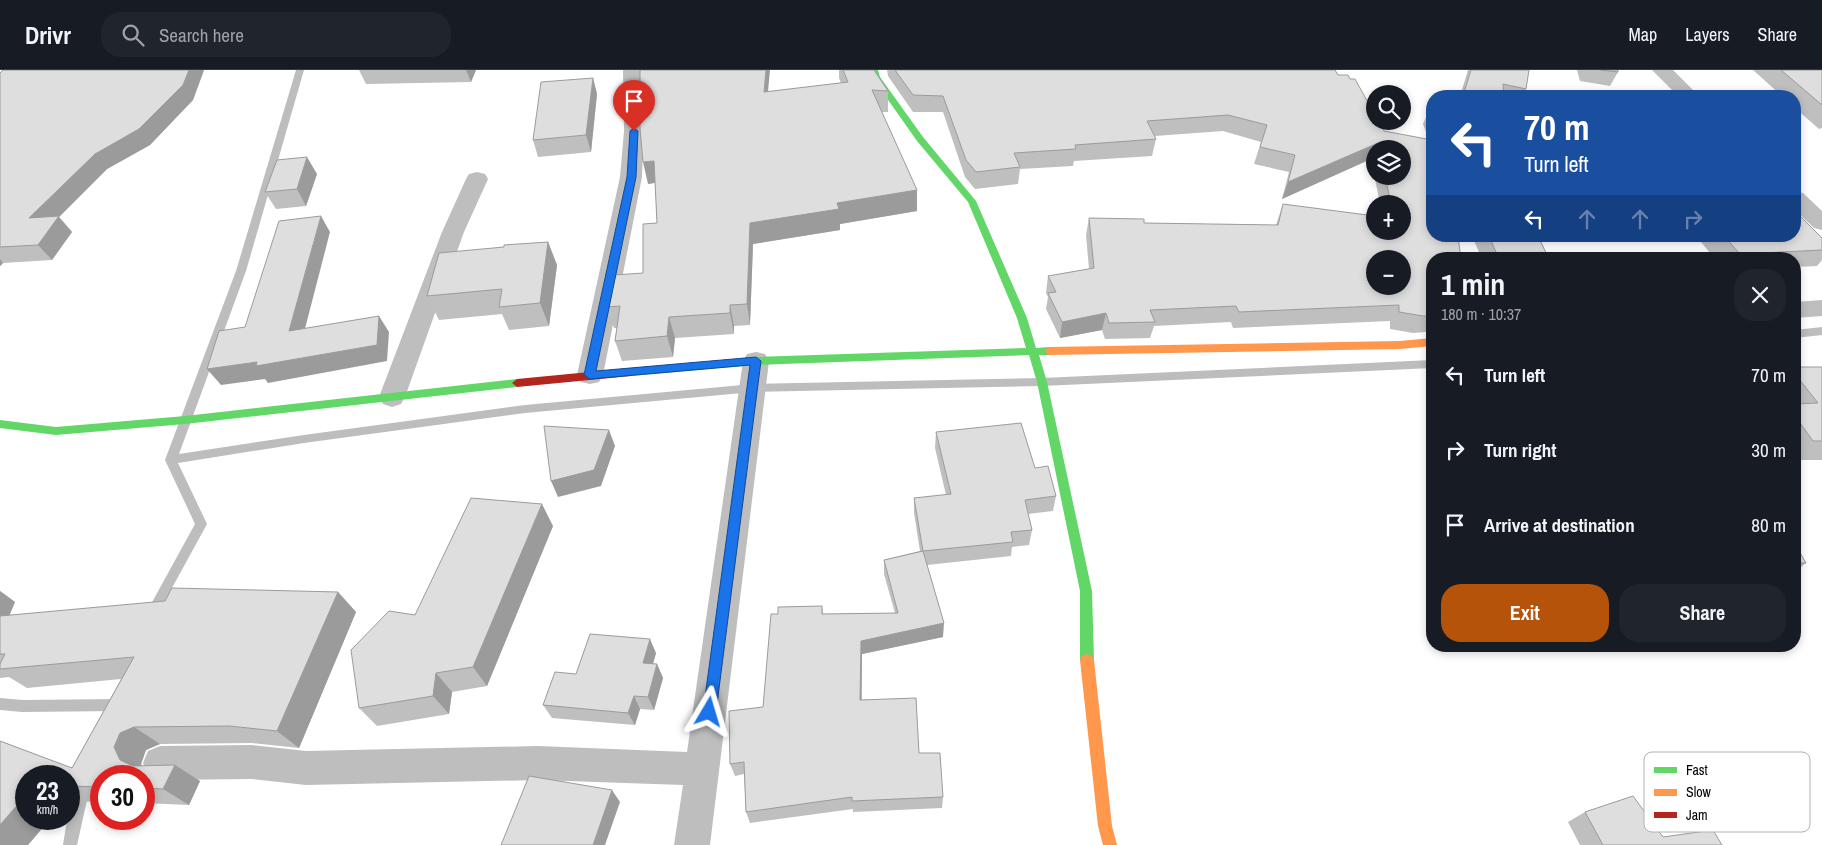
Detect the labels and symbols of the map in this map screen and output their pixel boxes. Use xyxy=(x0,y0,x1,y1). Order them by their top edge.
pin xyxy=(613,80,655,131)
position arrow xyxy=(682,685,734,737)
legend xyxy=(1644,752,1810,832)
text: Fast xyxy=(1686,761,1708,779)
speed limit sign: 30 xyxy=(90,765,155,830)
text: Slow xyxy=(1686,783,1712,801)
text: Jam xyxy=(1686,806,1708,824)

